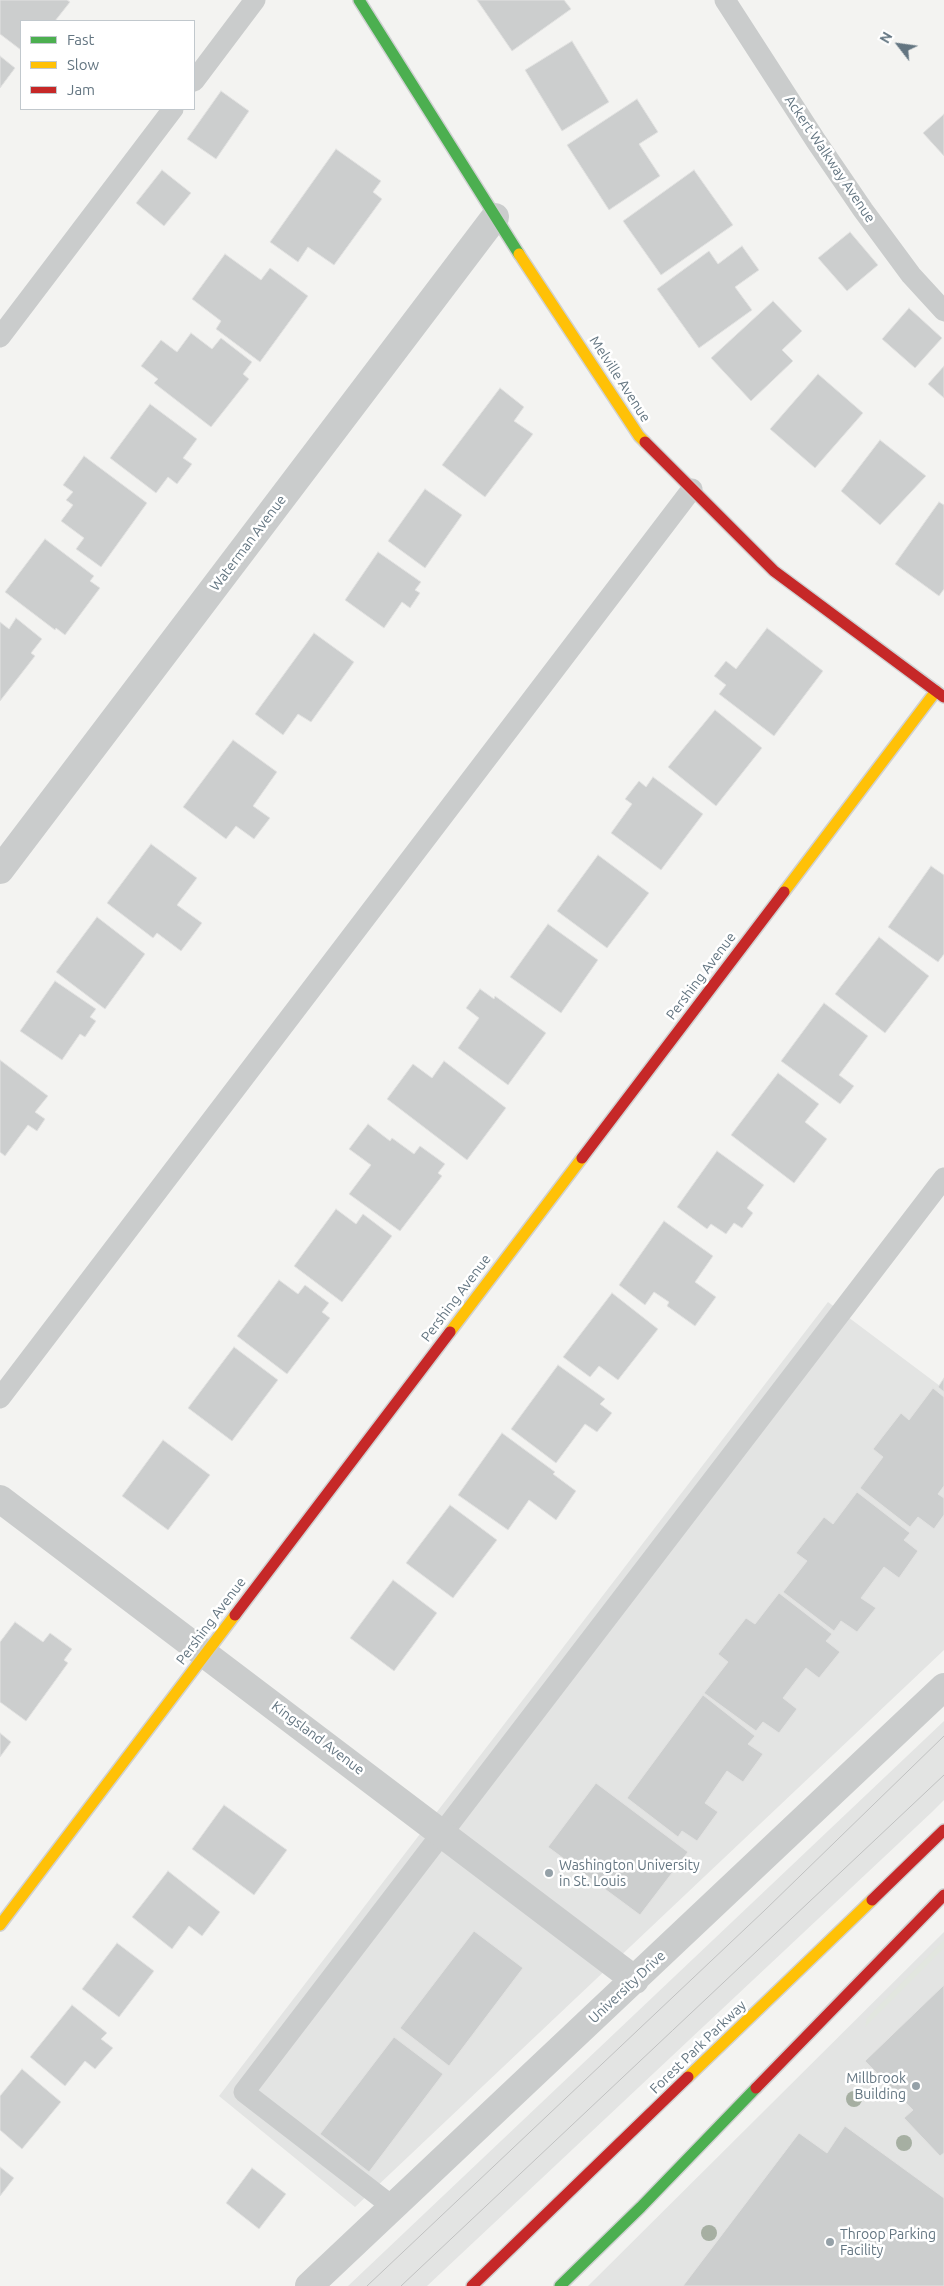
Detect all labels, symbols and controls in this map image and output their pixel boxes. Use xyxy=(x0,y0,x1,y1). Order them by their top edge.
legend xyxy=(20,20,195,110)
north arrow xyxy=(874,20,924,70)
text: N xyxy=(876,29,896,46)
text: Fast xyxy=(67,31,94,48)
text: Slow xyxy=(67,56,99,73)
text: Jam xyxy=(67,81,95,98)
street label: Ackert Walkway Avenue xyxy=(781,92,879,226)
street label: Melville Avenue xyxy=(586,333,654,425)
street label: Waterman Avenue xyxy=(206,492,290,594)
street label: Pershing Avenue xyxy=(663,929,739,1023)
street label: Pershing Avenue xyxy=(418,1251,494,1345)
street label: Pershing Avenue xyxy=(173,1574,249,1668)
street label: Kingsland Avenue xyxy=(268,1698,368,1778)
place label: Washington University in St. Louis xyxy=(559,1857,700,1890)
marker: Washington University in St. Louis xyxy=(543,1867,555,1879)
street label: University Drive xyxy=(585,1947,669,2027)
street label: Forest Park Parkway xyxy=(646,1997,750,2097)
place label: Millbrook Building xyxy=(846,2070,906,2102)
marker: Millbrook Building xyxy=(910,2080,922,2092)
place label: Throop Parking Facility xyxy=(840,2226,936,2258)
marker: Throop Parking Facility xyxy=(824,2236,836,2248)

